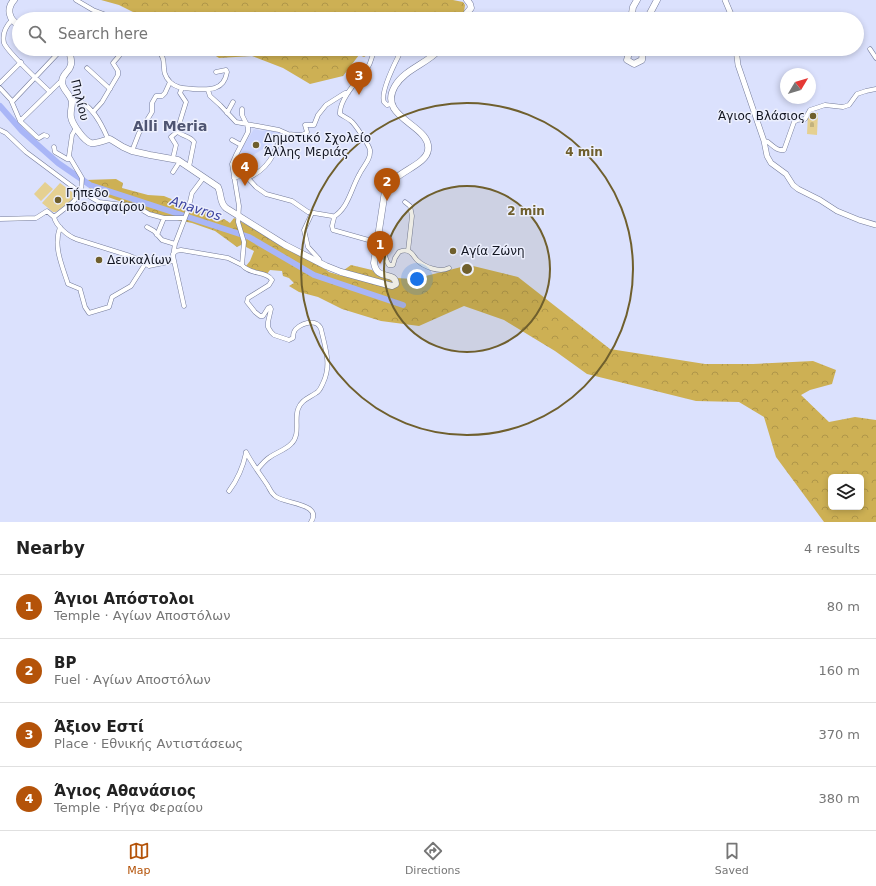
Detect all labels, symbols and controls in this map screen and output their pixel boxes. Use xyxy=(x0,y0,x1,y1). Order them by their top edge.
search box xyxy=(12,12,864,56)
icon: search xyxy=(26,23,48,45)
text: Search here xyxy=(58,25,148,43)
pin: 3 xyxy=(346,62,372,95)
north arrow xyxy=(780,68,816,104)
street label: Πηλίου xyxy=(68,78,92,122)
place label: Άγιος Βλάσιος xyxy=(718,109,805,123)
marker: Άγιος Βλάσιος xyxy=(808,111,818,121)
district label: Alli Meria xyxy=(133,118,207,134)
place label: Δημοτικό Σχολείο Άλλης Μεριάς xyxy=(264,131,371,159)
marker: Δημοτικό Σχολείο Άλλης Μεριάς xyxy=(251,140,261,150)
text: 4 min xyxy=(565,145,603,159)
pin: 4 xyxy=(232,153,258,186)
pin: 2 xyxy=(374,168,400,201)
place label: Γήπεδο ποδοσφαίρου xyxy=(66,186,145,214)
water label: Anavros xyxy=(167,193,224,224)
marker: Γήπεδο ποδοσφαίρου xyxy=(53,195,63,205)
text: 2 min xyxy=(507,204,545,218)
pin: 1 xyxy=(367,231,393,264)
place label: Αγία Ζώνη xyxy=(461,244,525,258)
marker: Αγία Ζώνη xyxy=(448,246,458,256)
place label: Δευκαλίων xyxy=(107,253,172,267)
marker: Δευκαλίων xyxy=(94,255,104,265)
centre of rings xyxy=(460,262,474,276)
your location xyxy=(407,269,427,289)
map controls xyxy=(828,474,864,510)
button: layers xyxy=(828,474,864,510)
text: Nearby xyxy=(16,538,85,558)
text: 4 results xyxy=(804,541,860,556)
text: Άγιοι Απόστολοι xyxy=(54,590,194,608)
text: 1 xyxy=(24,599,34,614)
text: 80 m xyxy=(827,599,860,614)
text: Temple · Αγίων Αποστόλων xyxy=(54,608,230,623)
text: BP xyxy=(54,654,76,672)
text: 2 xyxy=(24,663,34,678)
text: 160 m xyxy=(818,663,860,678)
text: Fuel · Αγίων Αποστόλων xyxy=(54,672,211,687)
text: Άξιον Εστί xyxy=(54,718,144,736)
text: 3 xyxy=(24,727,34,742)
text: 370 m xyxy=(818,727,860,742)
text: Place · Εθνικής Αντιστάσεως xyxy=(54,736,243,751)
text: Άγιος Αθανάσιος xyxy=(54,782,196,800)
text: 4 xyxy=(24,791,34,806)
text: 380 m xyxy=(818,791,860,806)
text: Temple · Ρήγα Φεραίου xyxy=(54,800,203,815)
tab: Map xyxy=(127,840,150,877)
tab: Directions xyxy=(405,840,460,877)
tab: Saved xyxy=(715,840,749,877)

